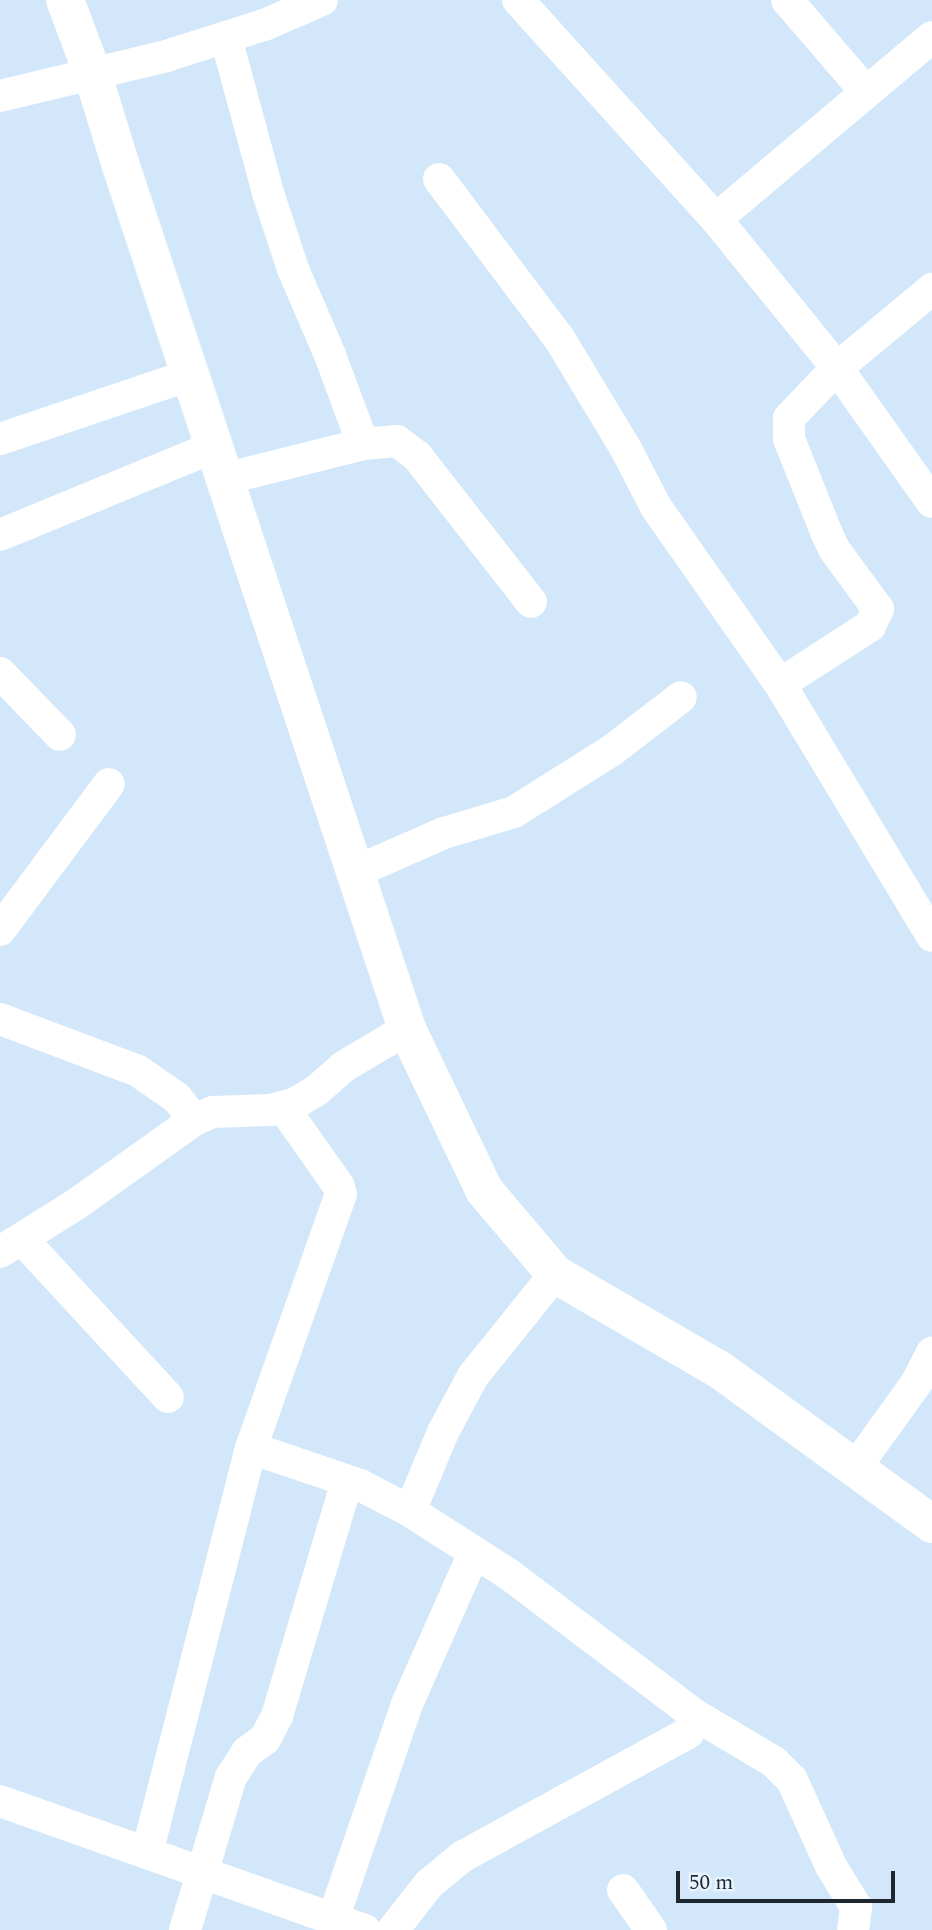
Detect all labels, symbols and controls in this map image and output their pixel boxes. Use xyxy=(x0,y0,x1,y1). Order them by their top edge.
scale bar xyxy=(680,1856,899,1900)
text: 50 m xyxy=(689,1867,733,1899)

